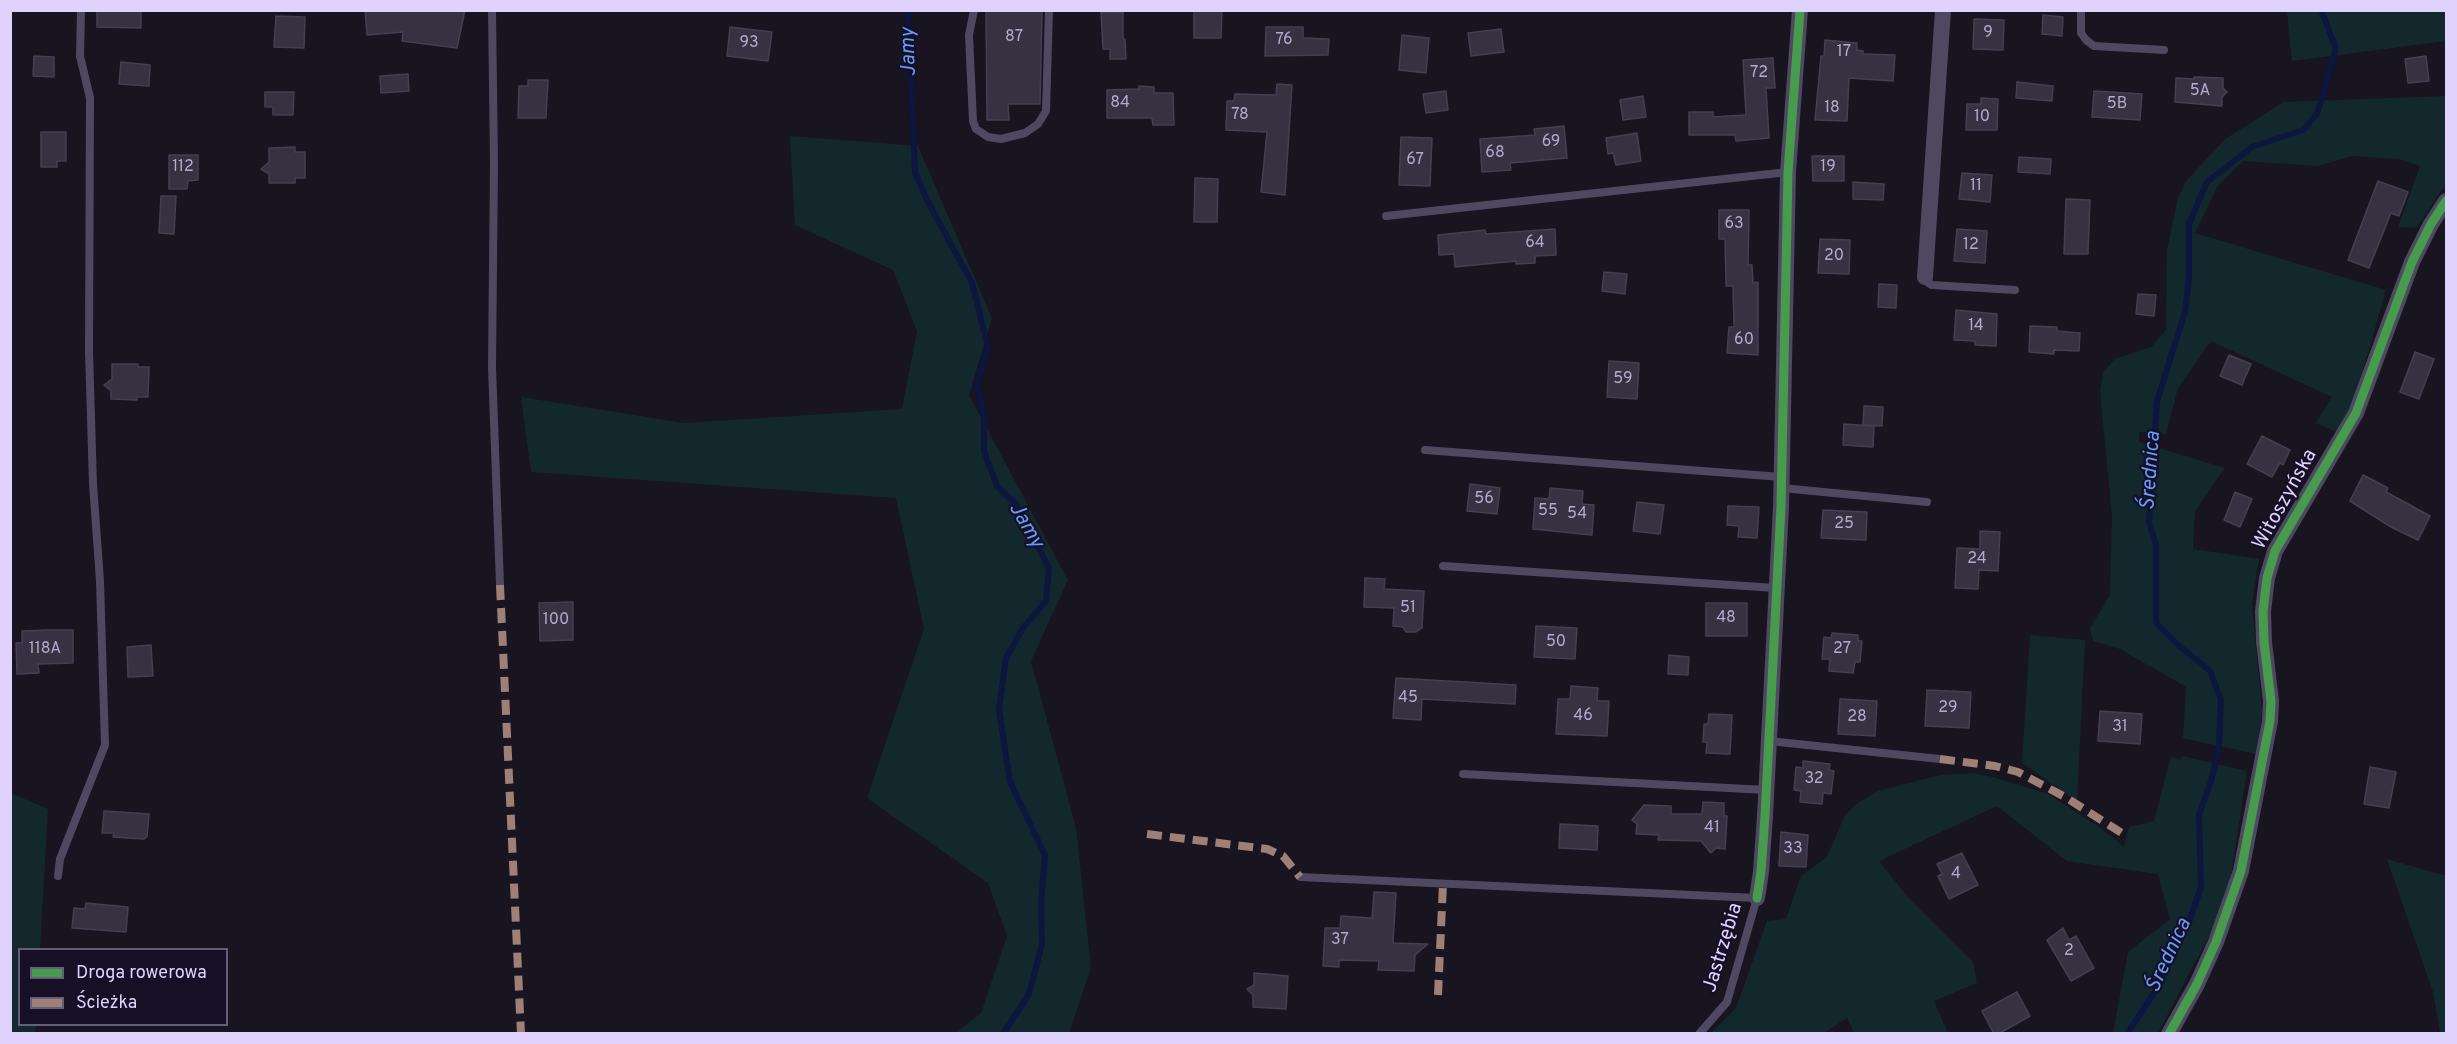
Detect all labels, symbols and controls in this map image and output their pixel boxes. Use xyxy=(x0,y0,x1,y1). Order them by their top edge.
house number: 9 xyxy=(1983,24,1993,44)
water label: Jamy xyxy=(897,27,923,77)
house number: 87 xyxy=(1005,28,1023,48)
house number: 76 xyxy=(1275,31,1293,51)
house number: 93 xyxy=(739,34,759,54)
house number: 17 xyxy=(1837,43,1851,63)
house number: 72 xyxy=(1750,64,1768,84)
house number: 5A xyxy=(2190,82,2210,102)
house number: 84 xyxy=(1110,94,1130,114)
house number: 5B xyxy=(2107,95,2127,115)
house number: 18 xyxy=(1824,99,1840,119)
house number: 78 xyxy=(1231,106,1249,126)
house number: 10 xyxy=(1974,108,1990,128)
house number: 69 xyxy=(1542,133,1560,153)
house number: 68 xyxy=(1485,144,1505,164)
house number: 67 xyxy=(1406,151,1424,171)
house number: 112 xyxy=(172,158,194,178)
house number: 19 xyxy=(1820,158,1836,178)
house number: 11 xyxy=(1970,177,1982,197)
house number: 63 xyxy=(1724,215,1744,235)
house number: 64 xyxy=(1525,234,1545,254)
house number: 12 xyxy=(1963,236,1979,256)
house number: 20 xyxy=(1824,247,1844,267)
house number: 14 xyxy=(1968,317,1984,337)
house number: 60 xyxy=(1734,331,1754,351)
house number: 59 xyxy=(1613,370,1633,390)
water label: Średnica xyxy=(2137,431,2167,511)
street label: Witoszyńska xyxy=(2249,446,2323,554)
house number: 56 xyxy=(1474,490,1494,510)
water label: Jamy xyxy=(1002,498,1048,554)
house number: 55 xyxy=(1538,502,1558,522)
house number: 54 xyxy=(1567,505,1587,525)
house number: 25 xyxy=(1834,515,1854,535)
house number: 24 xyxy=(1967,550,1987,570)
house number: 51 xyxy=(1400,599,1416,619)
house number: 48 xyxy=(1716,609,1736,629)
house number: 100 xyxy=(543,611,569,631)
house number: 50 xyxy=(1546,633,1566,653)
house number: 118A xyxy=(29,640,61,660)
house number: 27 xyxy=(1833,640,1851,660)
house number: 45 xyxy=(1398,689,1418,709)
house number: 29 xyxy=(1938,699,1958,719)
house number: 46 xyxy=(1573,707,1593,727)
house number: 28 xyxy=(1847,708,1867,728)
house number: 31 xyxy=(2112,718,2128,738)
house number: 32 xyxy=(1804,770,1824,790)
house number: 41 xyxy=(1704,819,1720,839)
house number: 33 xyxy=(1783,840,1803,860)
house number: 4 xyxy=(1951,865,1961,885)
street label: Jastrzębia xyxy=(1699,900,1749,996)
water label: Średnica xyxy=(2142,915,2198,997)
house number: 37 xyxy=(1331,931,1349,951)
house number: 2 xyxy=(2064,942,2074,962)
legend xyxy=(18,948,228,1026)
text: Droga rowerowa xyxy=(76,962,207,985)
text: Ścieżka xyxy=(76,992,137,1015)

